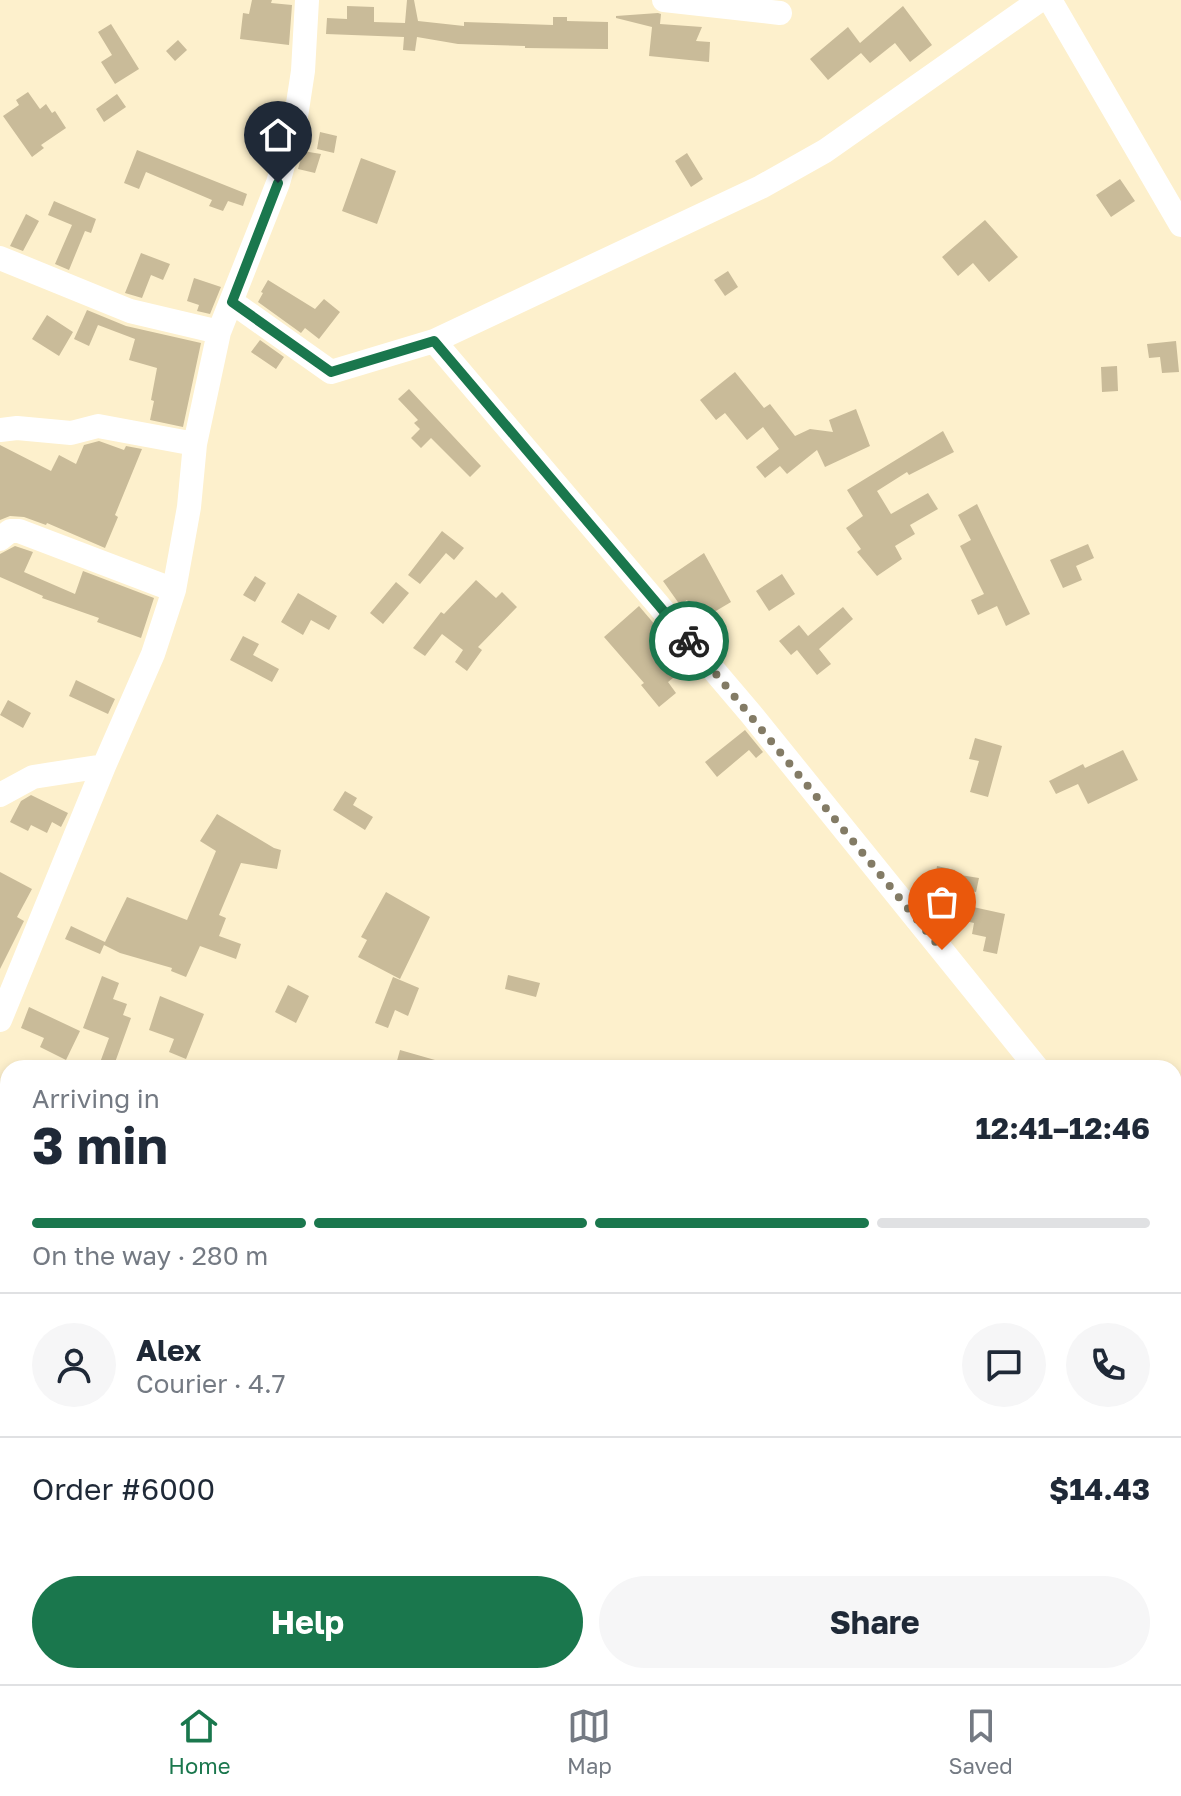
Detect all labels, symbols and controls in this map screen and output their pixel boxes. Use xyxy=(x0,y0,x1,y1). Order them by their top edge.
pin xyxy=(244,101,312,183)
icon: home xyxy=(256,113,300,157)
courier xyxy=(649,601,729,681)
icon: bike xyxy=(667,619,711,663)
pin xyxy=(908,868,976,950)
icon: bag xyxy=(920,880,964,924)
text: Arriving in xyxy=(32,1083,160,1114)
text: 12:41–12:46 xyxy=(975,1110,1150,1146)
text: 3 min xyxy=(32,1113,168,1175)
text: On the way · 280 m xyxy=(32,1240,268,1271)
button: person xyxy=(32,1323,116,1407)
button: chat xyxy=(962,1323,1046,1407)
button: phone xyxy=(1066,1323,1150,1407)
text: Alex xyxy=(136,1332,201,1368)
text: Courier · 4.7 xyxy=(136,1368,286,1399)
text: Order #6000 xyxy=(32,1471,215,1507)
text: $14.43 xyxy=(1049,1471,1150,1507)
button: Help xyxy=(32,1576,583,1668)
button: Share xyxy=(599,1576,1150,1668)
tab: Home xyxy=(168,1704,230,1779)
tab: Map xyxy=(567,1704,612,1779)
tab: Saved xyxy=(948,1704,1013,1779)

